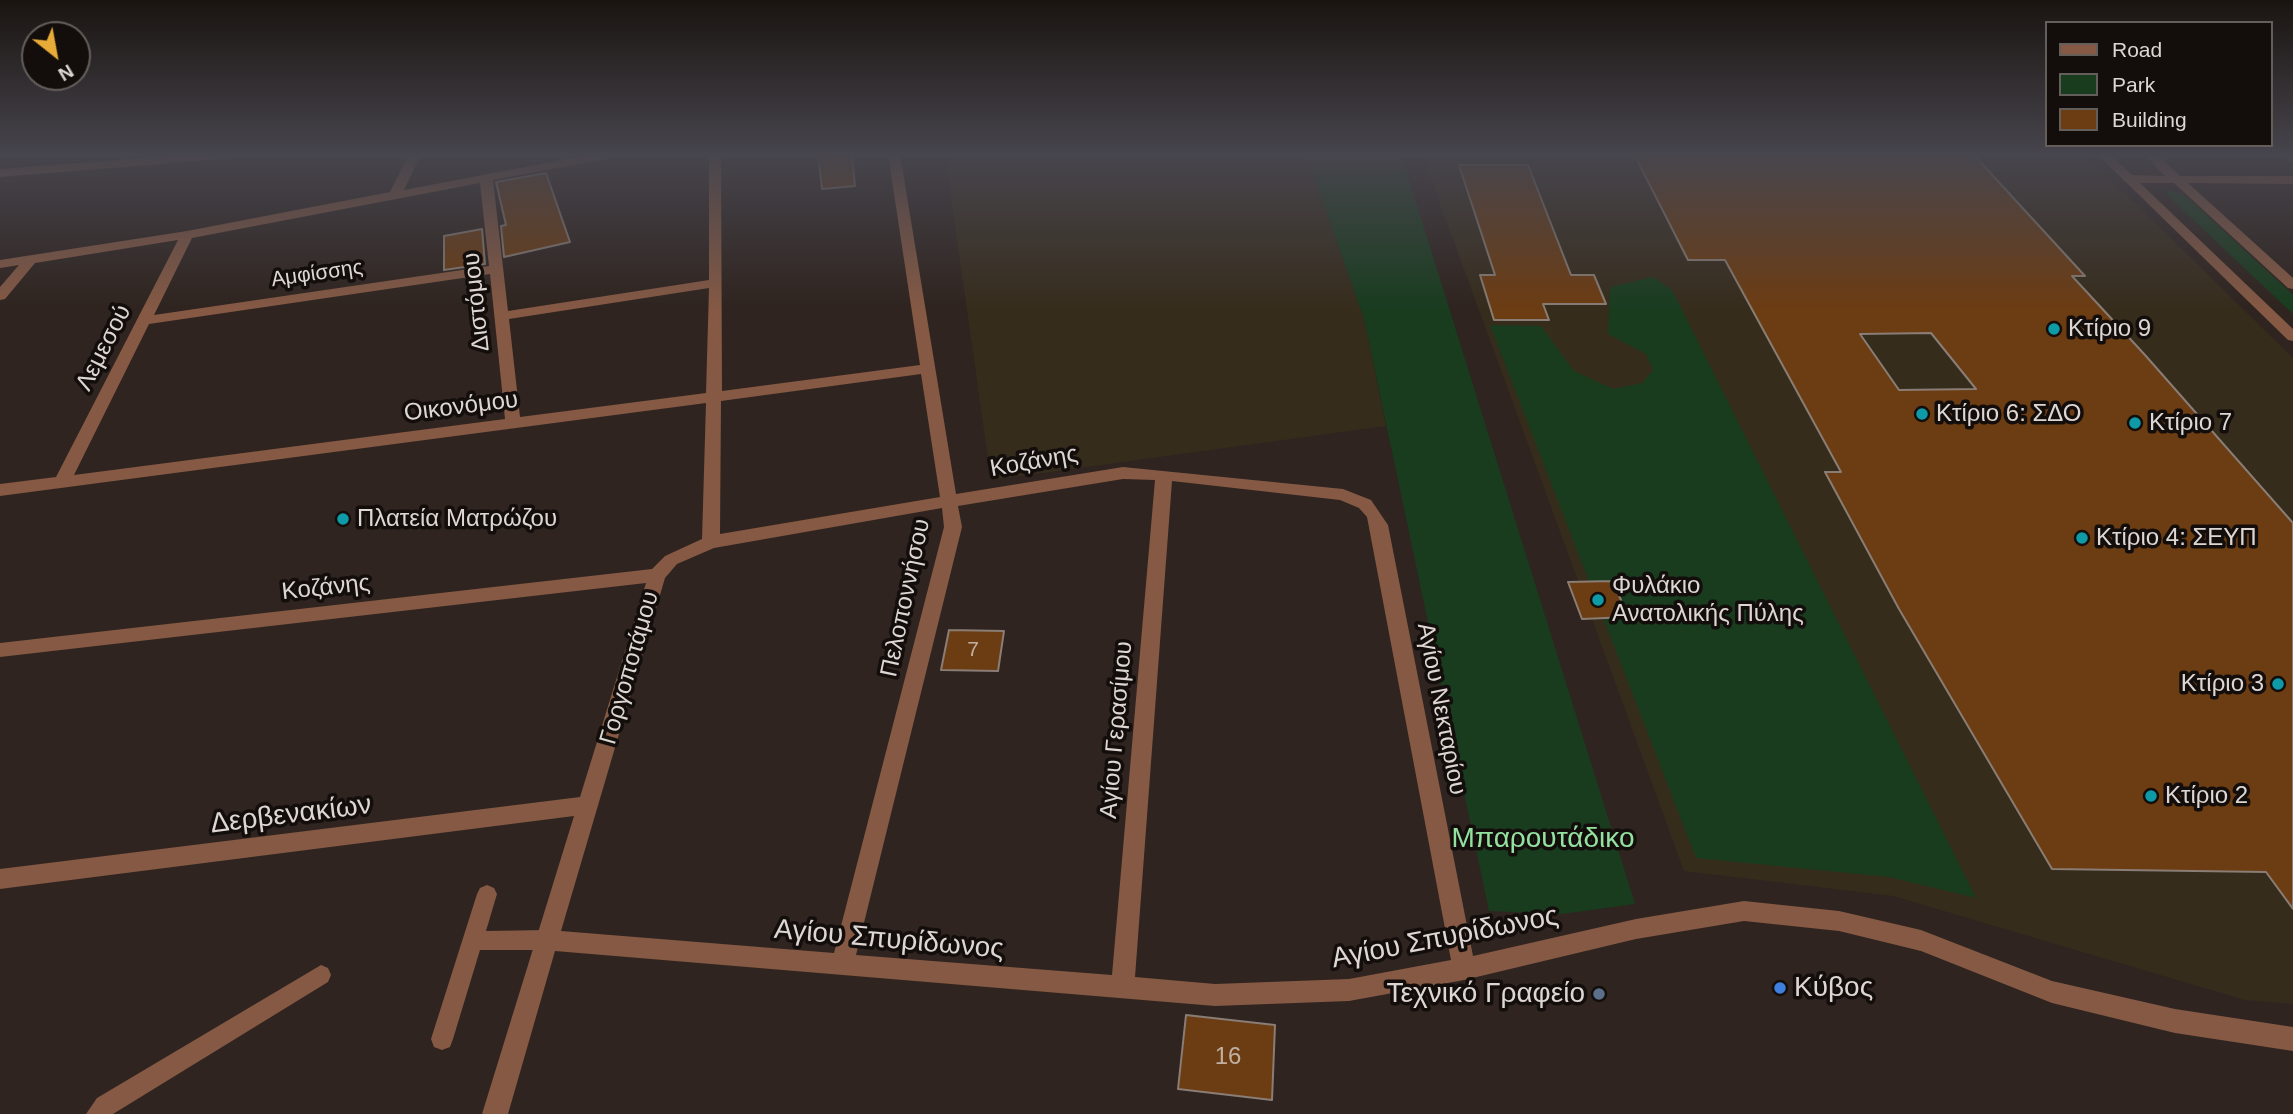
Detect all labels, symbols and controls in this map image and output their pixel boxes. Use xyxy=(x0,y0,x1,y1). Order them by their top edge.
north arrow xyxy=(21,21,91,91)
legend xyxy=(2044,21,2272,147)
text: Road xyxy=(2112,38,2162,61)
text: N xyxy=(55,60,77,85)
text: Park xyxy=(2112,73,2155,96)
text: Building xyxy=(2112,108,2187,131)
street label: Διστόμου xyxy=(457,251,497,353)
street label: Αμφίσσης xyxy=(270,255,364,293)
street label: Λεμεσού xyxy=(70,300,138,396)
place label: Κτίριο 9 xyxy=(2068,315,2151,343)
marker: Κτίριο 9 xyxy=(2046,321,2062,337)
street label: Οικονόμου xyxy=(402,386,520,428)
place label: Κτίριο 6: ΣΔΟ xyxy=(1936,400,2082,428)
marker: Κτίριο 6: ΣΔΟ xyxy=(1914,406,1930,422)
place label: Κτίριο 7 xyxy=(2149,409,2232,437)
marker: Κτίριο 7 xyxy=(2127,415,2143,431)
street label: Κοζάνης xyxy=(988,440,1080,484)
place label: Πλατεία Ματρώζου xyxy=(357,505,557,533)
marker: Πλατεία Ματρώζου xyxy=(335,511,351,527)
street label: Πελοποννήσου xyxy=(875,516,937,680)
place label: Κτίριο 4: ΣΕΥΠ xyxy=(2096,524,2257,552)
marker: Κτίριο 4: ΣΕΥΠ xyxy=(2074,530,2090,546)
street label: Κοζάνης xyxy=(280,569,372,607)
place label: Φυλάκιο Ανατολικής Πύλης xyxy=(1612,572,1804,628)
street label: Γοργοποτάμου xyxy=(594,588,666,748)
marker: Φυλάκιο Ανατολικής Πύλης xyxy=(1590,592,1606,608)
street label: Αγίου Νεκταρίου xyxy=(1410,621,1472,797)
house number: 7 xyxy=(967,637,979,663)
street label: Αγίου Γερασίμου xyxy=(1095,640,1139,820)
place label: Κτίριο 3 xyxy=(2181,670,2264,698)
marker: Κτίριο 3 xyxy=(2270,676,2286,692)
place label: Κτίριο 2 xyxy=(2165,782,2248,810)
street label: Δερβενακίων xyxy=(209,788,373,842)
marker: Κτίριο 2 xyxy=(2143,788,2159,804)
park label: Μπαρουτάδικο xyxy=(1451,822,1635,856)
street label: Αγίου Σπυρίδωνος xyxy=(1329,900,1561,976)
street label: Αγίου Σπυρίδωνος xyxy=(773,913,1005,967)
place label: Κύβος xyxy=(1794,971,1873,1005)
place label: Τεχνικό Γραφείο xyxy=(1387,977,1585,1011)
marker: Κύβος xyxy=(1772,980,1788,996)
marker: Τεχνικό Γραφείο xyxy=(1591,986,1607,1002)
house number: 16 xyxy=(1215,1043,1241,1071)

